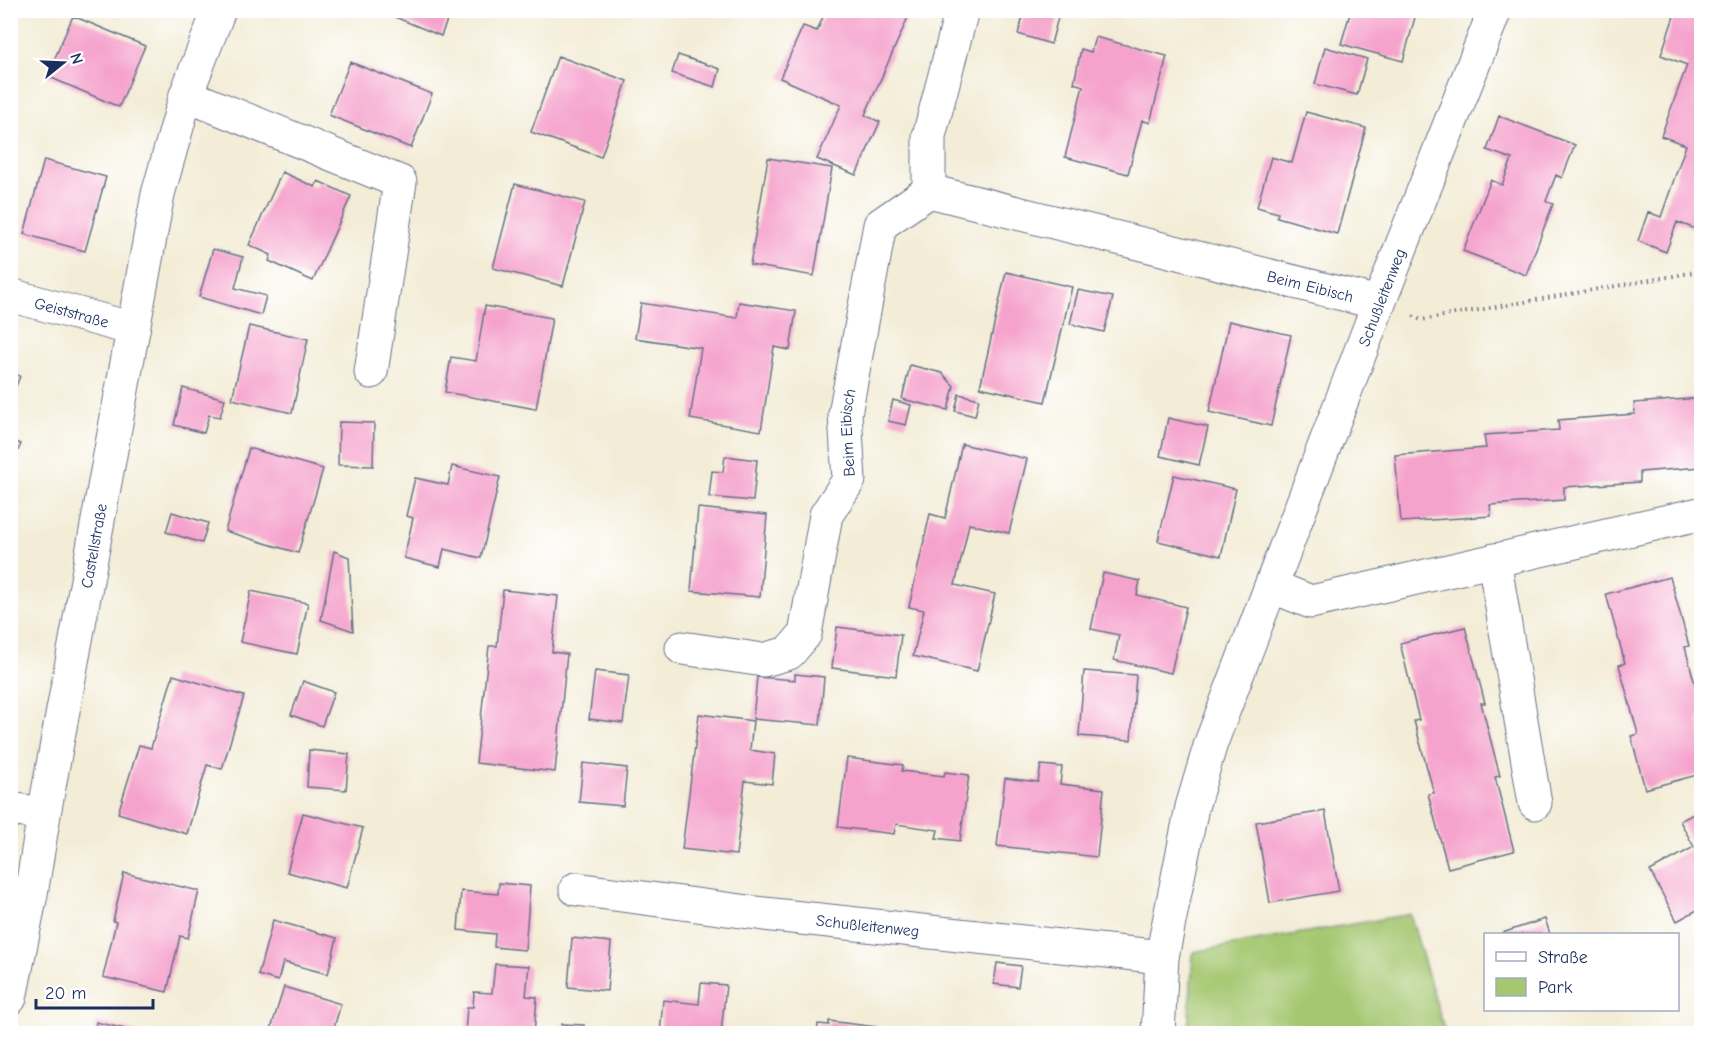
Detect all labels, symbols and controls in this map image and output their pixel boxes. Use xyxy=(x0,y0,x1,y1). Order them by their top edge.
north arrow xyxy=(33,33,93,93)
text: N xyxy=(66,51,86,66)
street label: Schußleitenweg xyxy=(1355,246,1410,349)
street label: Beim Eibisch xyxy=(1265,267,1355,306)
street label: Geiststraße xyxy=(32,294,111,332)
street label: Beim Eibisch xyxy=(837,387,860,477)
street label: Castellstraße xyxy=(78,502,111,590)
street label: Schußleitenweg xyxy=(815,912,920,941)
legend xyxy=(1484,933,1679,1011)
text: Straße xyxy=(1538,947,1588,968)
scale bar xyxy=(36,972,153,1010)
text: Park xyxy=(1538,977,1573,998)
text: 20 m xyxy=(45,983,86,1004)

